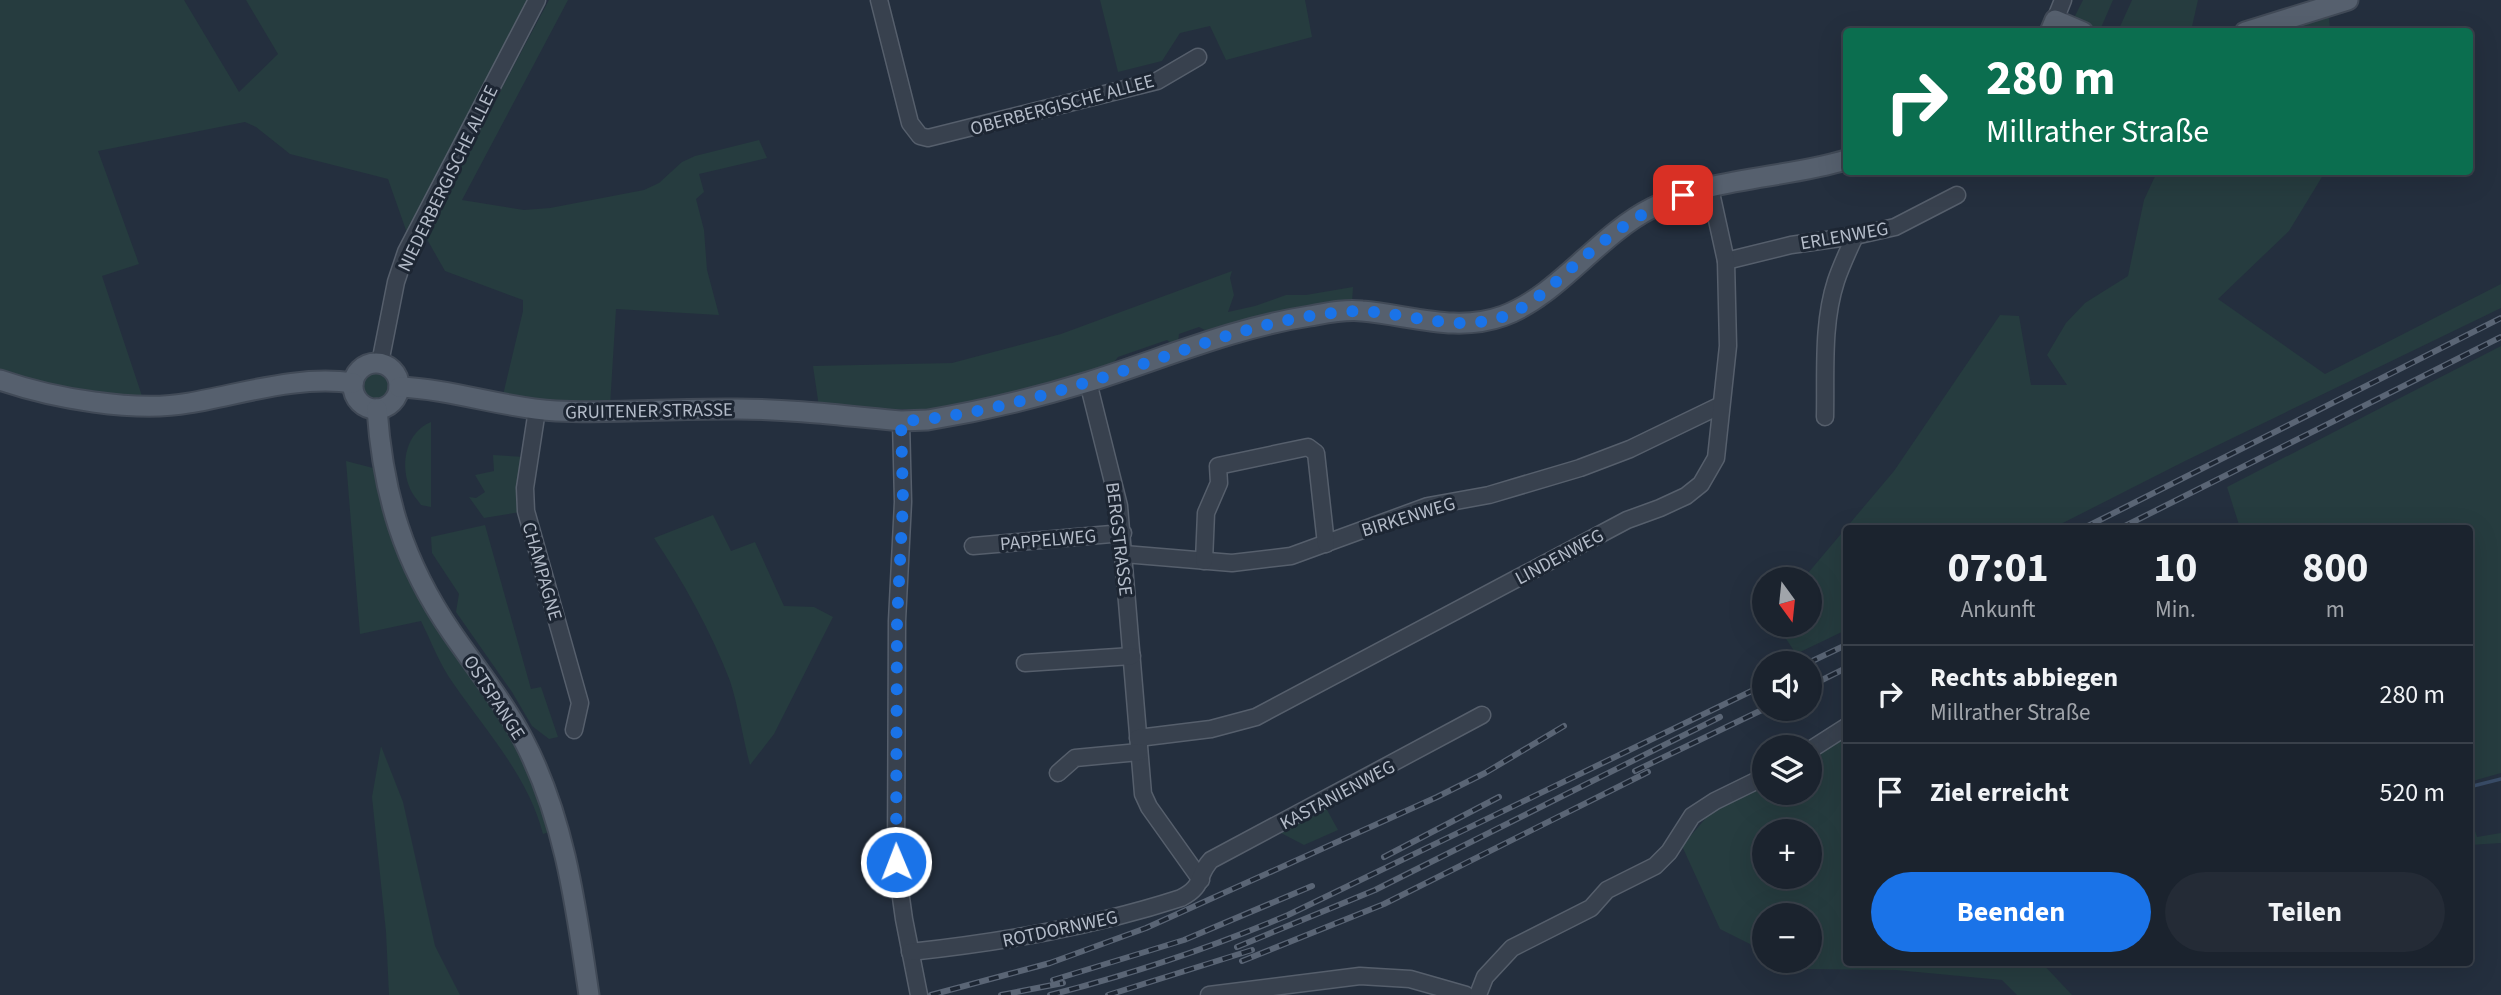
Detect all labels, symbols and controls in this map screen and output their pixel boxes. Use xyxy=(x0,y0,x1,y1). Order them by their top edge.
text: 280 m xyxy=(1986,44,2115,114)
icon: right xyxy=(1871,56,1962,147)
street label: OBERBERGISCHE ALLEE xyxy=(967,68,1157,143)
street label: NIEDERBERGISCHE ALLEE xyxy=(391,81,505,276)
text: Millrather Straße xyxy=(1986,109,2209,155)
pin xyxy=(1653,165,1713,225)
icon: arrive xyxy=(1664,176,1702,214)
street label: ERLENWEG xyxy=(1798,215,1890,258)
street label: GRUITENER STRASSE xyxy=(565,397,733,426)
street label: BERGSTRASSE xyxy=(1098,481,1139,598)
street label: BIRKENWEG xyxy=(1358,490,1459,545)
street label: CHAMPAGNE xyxy=(515,519,569,624)
street label: PAPPELWEG xyxy=(999,523,1097,558)
street label: LINDENWEG xyxy=(1510,523,1609,592)
text: 07:01 xyxy=(1947,538,2049,598)
text: 10 xyxy=(2153,538,2198,598)
text: 800 xyxy=(2302,538,2369,598)
north arrow xyxy=(1752,567,1822,637)
map controls xyxy=(1752,567,1822,973)
text: Ankunft xyxy=(1961,593,2036,626)
text: Min. xyxy=(2155,593,2196,626)
text: m xyxy=(2326,593,2345,626)
street label: OSTSPANGE xyxy=(456,650,531,746)
button: sound xyxy=(1752,651,1822,721)
text: Rechts abbiegen xyxy=(1930,659,2118,696)
icon: right xyxy=(1871,675,1909,713)
text: 280 m xyxy=(2379,676,2445,713)
text: Millrather Straße xyxy=(1930,696,2090,729)
button: layers xyxy=(1752,735,1822,805)
street label: KASTANIENWEG xyxy=(1275,754,1400,837)
icon: arrive xyxy=(1871,773,1909,811)
text: Ziel erreicht xyxy=(1930,774,2069,811)
text: 520 m xyxy=(2379,774,2445,811)
button: + xyxy=(1752,819,1822,889)
position arrow xyxy=(859,825,933,899)
button: Beenden xyxy=(1871,872,2151,952)
button: Teilen xyxy=(2165,872,2445,952)
button: − xyxy=(1752,903,1822,973)
street label: ROTDORNWEG xyxy=(1000,904,1120,955)

